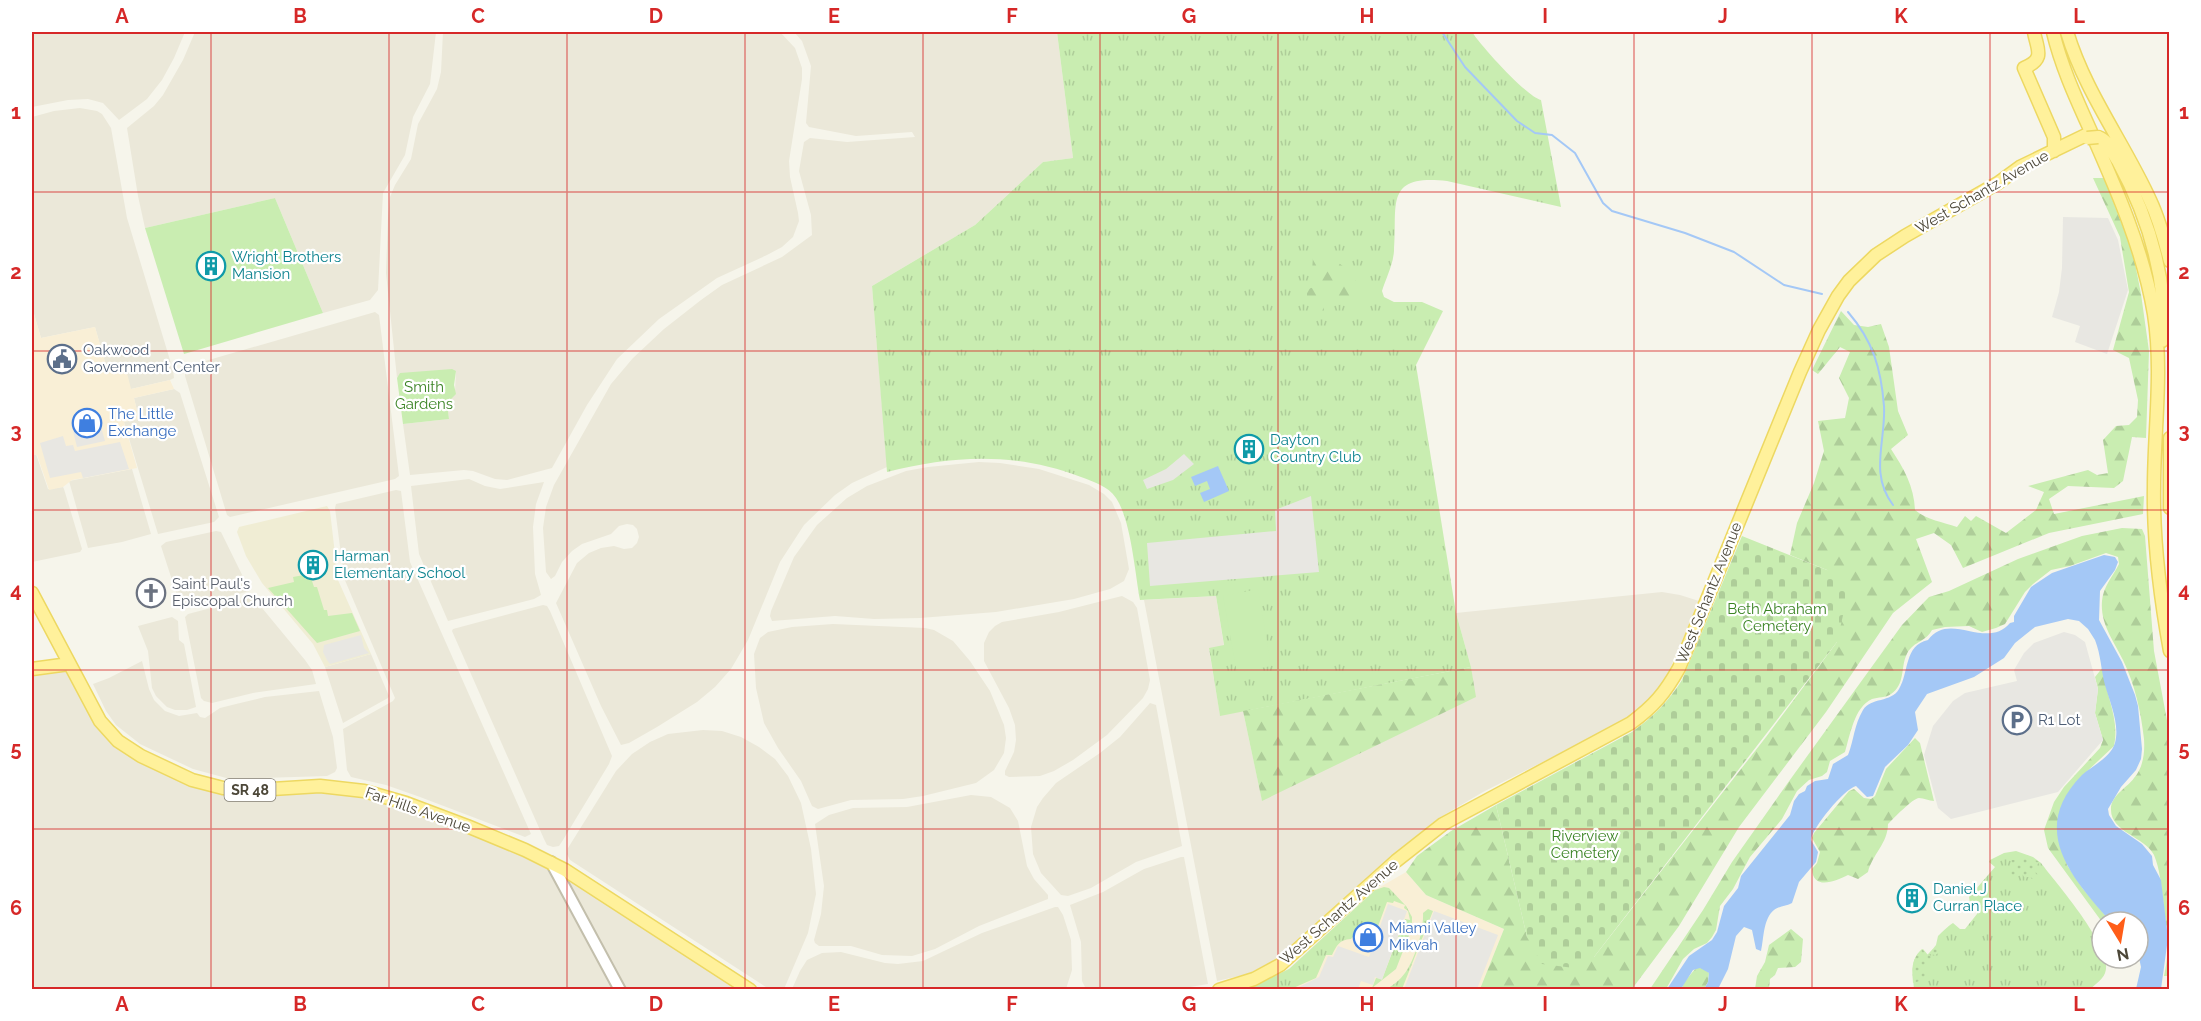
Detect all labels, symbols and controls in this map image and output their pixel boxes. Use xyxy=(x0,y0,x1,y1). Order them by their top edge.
text: A xyxy=(115,4,129,28)
text: B xyxy=(293,4,307,28)
text: C xyxy=(471,4,485,28)
text: D xyxy=(649,4,663,28)
text: E xyxy=(828,4,840,28)
text: F xyxy=(1006,4,1018,28)
text: G xyxy=(1182,4,1196,28)
text: H xyxy=(1360,4,1374,28)
text: I xyxy=(1542,4,1548,28)
text: J xyxy=(1718,4,1728,28)
text: K xyxy=(1894,4,1908,28)
text: L xyxy=(2073,4,2085,28)
text: 1 xyxy=(11,100,21,124)
text: 1 xyxy=(2179,100,2189,124)
street label: West Schantz Avenue xyxy=(1912,146,2052,238)
place label: Wright Brothers Mansion xyxy=(232,248,341,283)
building icon: Wright Brothers Mansion xyxy=(195,250,227,282)
text: 2 xyxy=(10,260,22,284)
text: 2 xyxy=(2178,260,2190,284)
place label: Oakwood Government Center xyxy=(83,341,221,376)
public building icon: Oakwood Government Center xyxy=(46,343,78,375)
park label: Smith Gardens xyxy=(395,378,453,413)
place label: The Little Exchange xyxy=(108,405,177,440)
shop icon: The Little Exchange xyxy=(71,407,103,439)
text: 3 xyxy=(10,419,22,443)
text: 3 xyxy=(2178,419,2190,443)
place label: Dayton Country Club xyxy=(1270,431,1361,466)
building icon: Dayton Country Club xyxy=(1233,433,1265,465)
street label: West Schantz Avenue xyxy=(1672,519,1746,666)
place label: Harman Elementary School xyxy=(334,547,466,582)
building icon: Harman Elementary School xyxy=(297,549,329,581)
place label: Saint Paul's Episcopal Church xyxy=(172,575,293,610)
church icon: Saint Paul's Episcopal Church xyxy=(135,577,167,609)
text: 4 xyxy=(10,578,22,602)
text: 4 xyxy=(2178,578,2190,602)
park label: Beth Abraham Cemetery xyxy=(1727,600,1827,635)
parking icon: R1 Lot xyxy=(2001,704,2033,736)
place label: R1 Lot xyxy=(2038,711,2080,729)
text: 5 xyxy=(10,737,22,761)
text: 5 xyxy=(2178,737,2190,761)
road number: SR 48 xyxy=(224,779,276,801)
street label: Far Hills Avenue xyxy=(363,784,473,837)
park label: Riverview Cemetery xyxy=(1551,827,1619,862)
street label: West Schantz Avenue xyxy=(1276,856,1402,968)
place label: Daniel J Curran Place xyxy=(1933,880,2022,915)
building icon: Daniel J Curran Place xyxy=(1896,882,1928,914)
text: 6 xyxy=(10,896,22,920)
text: 6 xyxy=(2178,896,2190,920)
north arrow xyxy=(2090,910,2150,970)
place label: Miami Valley Mikvah xyxy=(1389,919,1476,954)
shop icon: Miami Valley Mikvah xyxy=(1352,921,1384,953)
text: N xyxy=(2115,944,2131,965)
text: A xyxy=(115,992,129,1016)
text: B xyxy=(293,992,307,1016)
text: C xyxy=(471,992,485,1016)
text: D xyxy=(649,992,663,1016)
text: E xyxy=(828,992,840,1016)
text: F xyxy=(1006,992,1018,1016)
text: G xyxy=(1182,992,1196,1016)
text: H xyxy=(1360,992,1374,1016)
text: I xyxy=(1542,992,1548,1016)
text: J xyxy=(1718,992,1728,1016)
text: K xyxy=(1894,992,1908,1016)
text: L xyxy=(2073,992,2085,1016)

